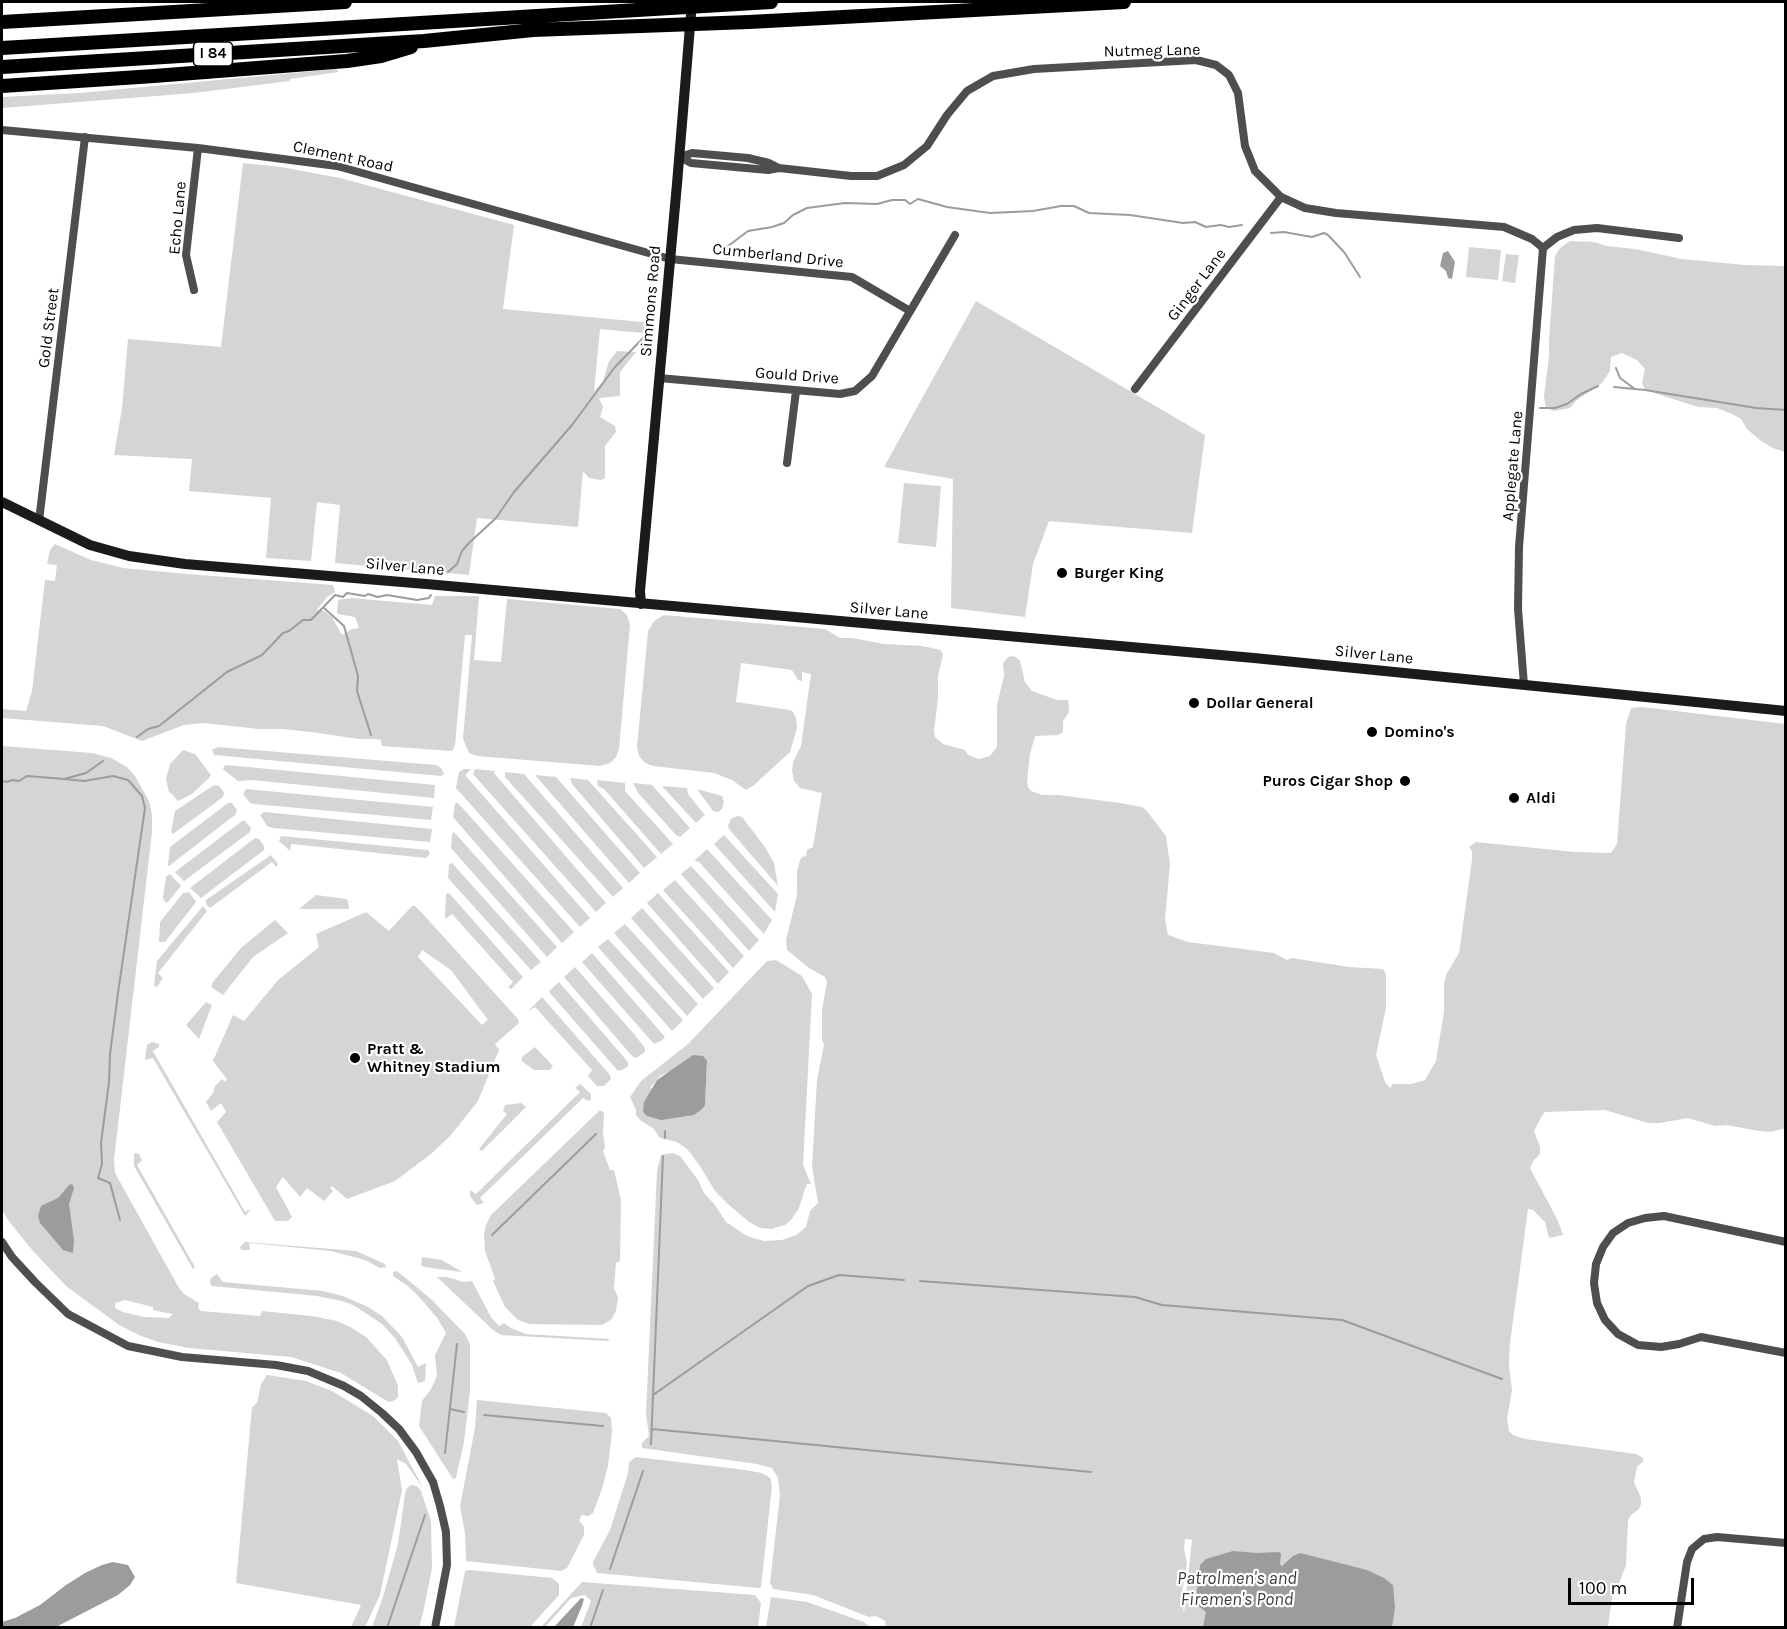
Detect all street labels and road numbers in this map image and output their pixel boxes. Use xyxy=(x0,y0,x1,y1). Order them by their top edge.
street label: Nutmeg Lane xyxy=(1103,41,1201,61)
road number: I 84 xyxy=(194,42,232,66)
street label: Clement Road xyxy=(291,137,395,177)
street label: Echo Lane xyxy=(165,180,191,256)
street label: Cumberland Drive xyxy=(712,240,844,272)
street label: Simmons Road xyxy=(637,244,665,358)
street label: Ginger Lane xyxy=(1164,245,1230,325)
street label: Gold Street xyxy=(35,287,63,369)
street label: Gould Drive xyxy=(755,363,839,389)
street label: Applegate Lane xyxy=(1499,410,1527,522)
street label: Silver Lane xyxy=(365,554,445,580)
street label: Silver Lane xyxy=(849,598,929,624)
street label: Silver Lane xyxy=(1334,641,1414,669)

